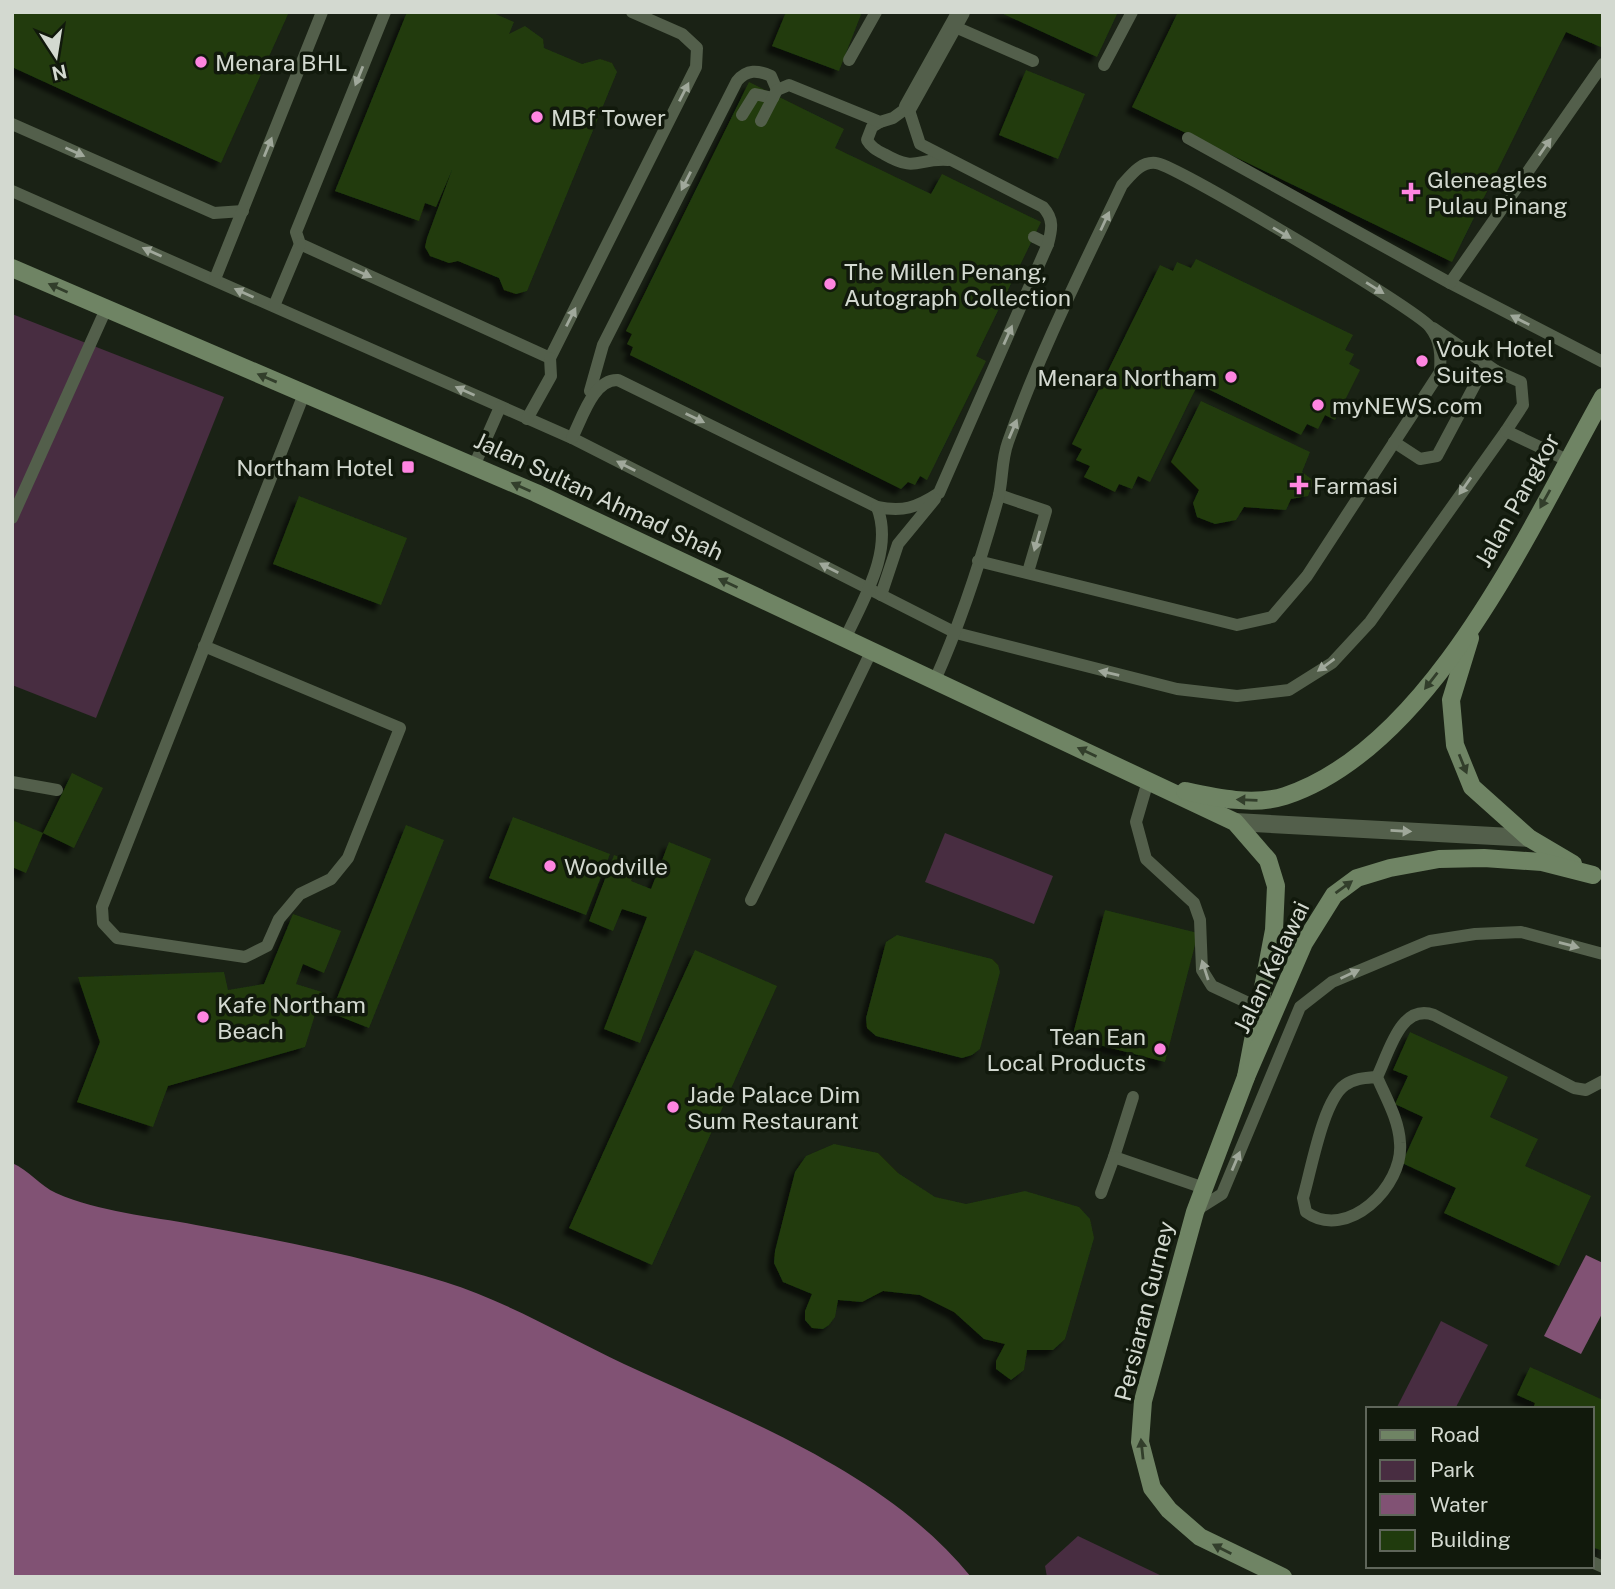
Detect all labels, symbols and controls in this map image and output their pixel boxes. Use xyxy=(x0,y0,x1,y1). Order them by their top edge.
north arrow xyxy=(21,21,91,91)
place label: Menara BHL xyxy=(215,49,348,76)
marker: Menara BHL xyxy=(193,54,209,70)
text: N xyxy=(50,60,69,85)
one-way arrow xyxy=(353,65,364,86)
one-way arrow xyxy=(678,82,689,102)
place label: MBf Tower xyxy=(551,104,666,131)
marker: MBf Tower xyxy=(529,109,545,125)
one-way arrow xyxy=(262,137,273,158)
one-way arrow xyxy=(1538,138,1552,156)
one-way arrow xyxy=(65,146,85,158)
place label: Gleneagles Pulau Pinang xyxy=(1427,166,1568,219)
one-way arrow xyxy=(681,171,692,191)
marker: Gleneagles Pulau Pinang xyxy=(1401,182,1421,202)
one-way arrow xyxy=(1099,211,1111,231)
one-way arrow xyxy=(1273,227,1292,239)
one-way arrow xyxy=(142,246,162,258)
place label: The Millen Penang, Autograph Collection xyxy=(844,258,1071,311)
one-way arrow xyxy=(352,268,373,279)
marker: The Millen Penang, Autograph Collection xyxy=(822,276,838,292)
one-way arrow xyxy=(48,282,68,294)
one-way arrow xyxy=(1365,282,1385,295)
one-way arrow xyxy=(234,287,255,298)
one-way arrow xyxy=(565,307,576,327)
one-way arrow xyxy=(1510,314,1530,325)
one-way arrow xyxy=(1002,325,1014,345)
place label: Vouk Hotel Suites xyxy=(1436,335,1554,388)
marker: Vouk Hotel Suites xyxy=(1414,353,1430,369)
place label: Menara Northam xyxy=(1037,364,1217,391)
marker: Menara Northam xyxy=(1223,369,1239,385)
one-way arrow xyxy=(257,372,278,383)
one-way arrow xyxy=(454,385,475,396)
place label: myNEWS.com xyxy=(1332,392,1483,419)
marker: myNEWS.com xyxy=(1310,397,1326,413)
one-way arrow xyxy=(685,412,705,424)
one-way arrow xyxy=(1008,419,1019,440)
street label: Jalan Sultan Ahmad Shah xyxy=(470,426,728,566)
street label: Jalan Pangkor xyxy=(1469,428,1565,572)
place label: Northam Hotel xyxy=(236,454,394,481)
marker: Northam Hotel xyxy=(400,459,416,475)
one-way arrow xyxy=(616,460,636,471)
place label: Farmasi xyxy=(1313,472,1398,499)
marker: Farmasi xyxy=(1291,477,1307,493)
one-way arrow xyxy=(1458,477,1472,495)
one-way arrow xyxy=(511,481,532,492)
one-way arrow xyxy=(1539,489,1551,509)
one-way arrow xyxy=(1031,530,1042,552)
one-way arrow xyxy=(819,563,839,574)
one-way arrow xyxy=(718,577,738,588)
one-way arrow xyxy=(1318,658,1336,673)
one-way arrow xyxy=(1098,667,1120,678)
one-way arrow xyxy=(1424,672,1438,690)
one-way arrow xyxy=(1077,746,1097,757)
one-way arrow xyxy=(1458,754,1469,775)
one-way arrow xyxy=(1235,794,1257,805)
one-way arrow xyxy=(1390,826,1412,837)
place label: Woodville xyxy=(564,853,668,880)
marker: Woodville xyxy=(542,858,558,874)
one-way arrow xyxy=(1335,880,1353,894)
street label: Jalan Kelawai xyxy=(1227,897,1315,1037)
one-way arrow xyxy=(1558,940,1580,951)
one-way arrow xyxy=(1200,959,1210,980)
one-way arrow xyxy=(1340,968,1360,980)
place label: Kafe Northam Beach xyxy=(217,991,366,1044)
marker: Kafe Northam Beach xyxy=(195,1009,211,1025)
place label: Tean Ean Local Products xyxy=(987,1023,1146,1076)
marker: Tean Ean Local Products xyxy=(1152,1041,1168,1057)
place label: Jade Palace Dim Sum Restaurant xyxy=(687,1081,860,1134)
marker: Jade Palace Dim Sum Restaurant xyxy=(665,1099,681,1115)
one-way arrow xyxy=(1230,1151,1242,1171)
street label: Persiaran Gurney xyxy=(1109,1218,1179,1404)
legend xyxy=(1366,1407,1594,1568)
text: Road xyxy=(1430,1422,1480,1447)
one-way arrow xyxy=(1136,1437,1147,1459)
text: Park xyxy=(1430,1457,1475,1482)
text: Water xyxy=(1430,1492,1488,1517)
text: Building xyxy=(1430,1527,1511,1552)
one-way arrow xyxy=(1212,1543,1232,1554)

